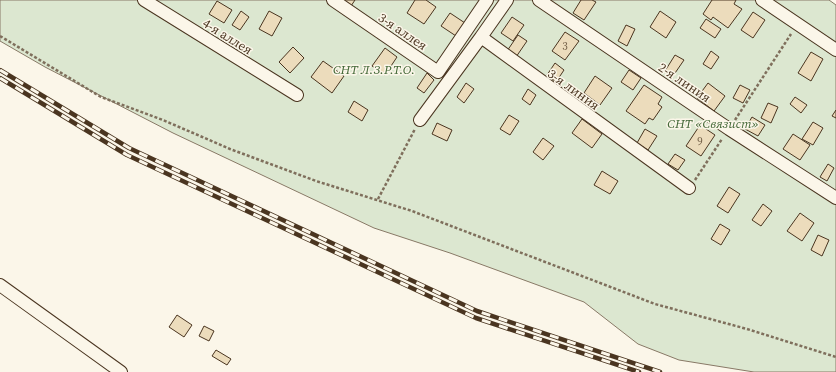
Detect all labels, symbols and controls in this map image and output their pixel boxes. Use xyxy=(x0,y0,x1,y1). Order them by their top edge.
street label: 3-я аллея xyxy=(375,9,431,54)
street label: 4-я аллея xyxy=(200,15,256,58)
house number: 3 xyxy=(562,39,568,54)
street label: 2-я линия xyxy=(655,59,714,106)
park label: СНТ Л.З.Р.Т.О. xyxy=(333,61,415,78)
street label: 3-я линия xyxy=(544,65,603,114)
park label: СНТ «Связист» xyxy=(667,115,759,132)
house number: 9 xyxy=(697,134,703,149)

